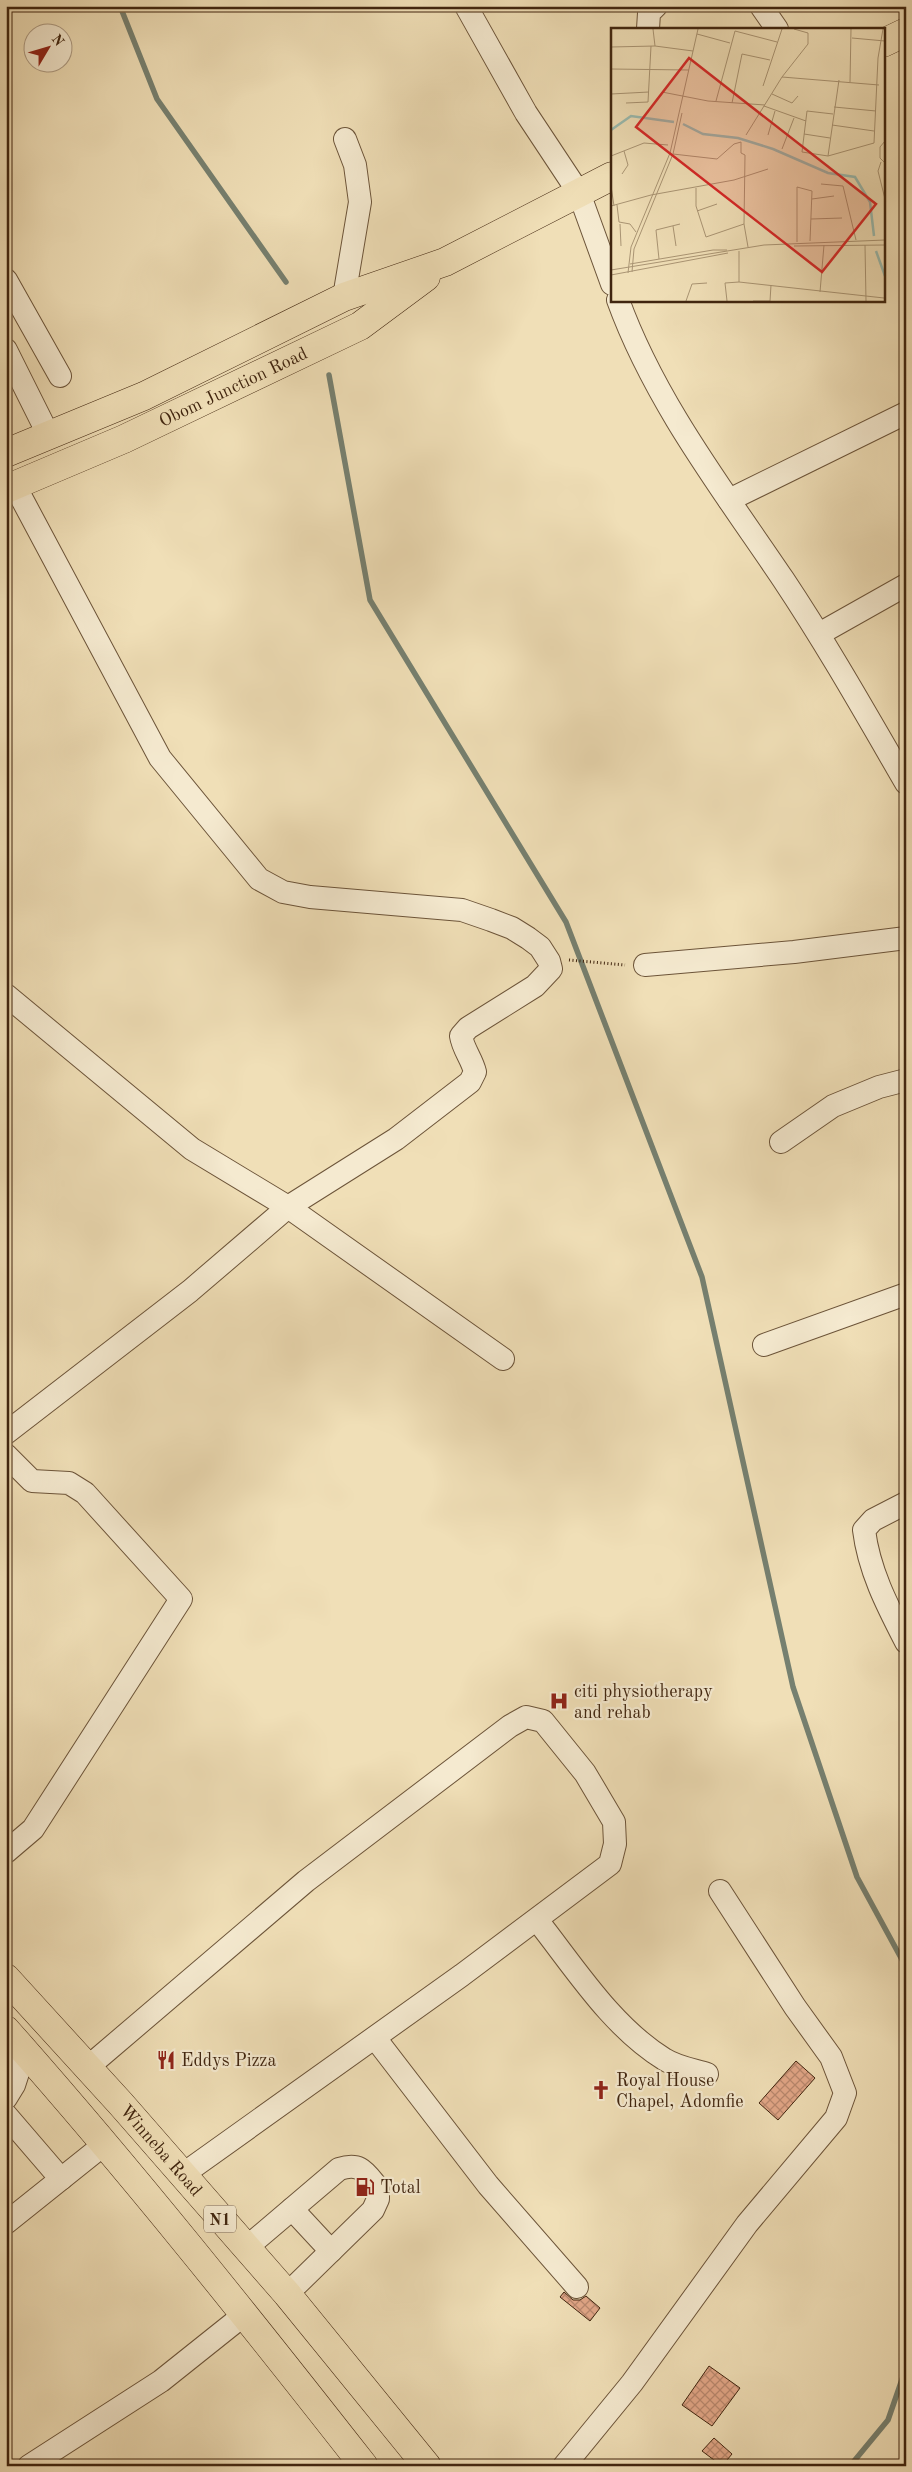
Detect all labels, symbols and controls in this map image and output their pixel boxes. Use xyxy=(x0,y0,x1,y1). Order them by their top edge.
north arrow xyxy=(22,22,72,72)
inset map xyxy=(611,28,884,301)
text: N xyxy=(49,32,66,49)
street label: Obom Junction Road xyxy=(156,345,310,431)
place label: citi physiotherapy and rehab xyxy=(574,1683,713,1722)
hospital icon: citi physiotherapy and rehab xyxy=(548,1690,570,1712)
restaurant icon: Eddys Pizza xyxy=(155,2049,177,2071)
place label: Eddys Pizza xyxy=(181,2052,277,2070)
place label: Royal House Chapel, Adomfie xyxy=(616,2072,743,2111)
church icon: Royal House Chapel, Adomfie xyxy=(590,2079,612,2101)
street label: Winneba Road xyxy=(116,2102,205,2200)
fuel station icon: Total xyxy=(354,2176,376,2198)
place label: Total xyxy=(380,2179,421,2197)
road number: N1 xyxy=(204,2206,236,2232)

